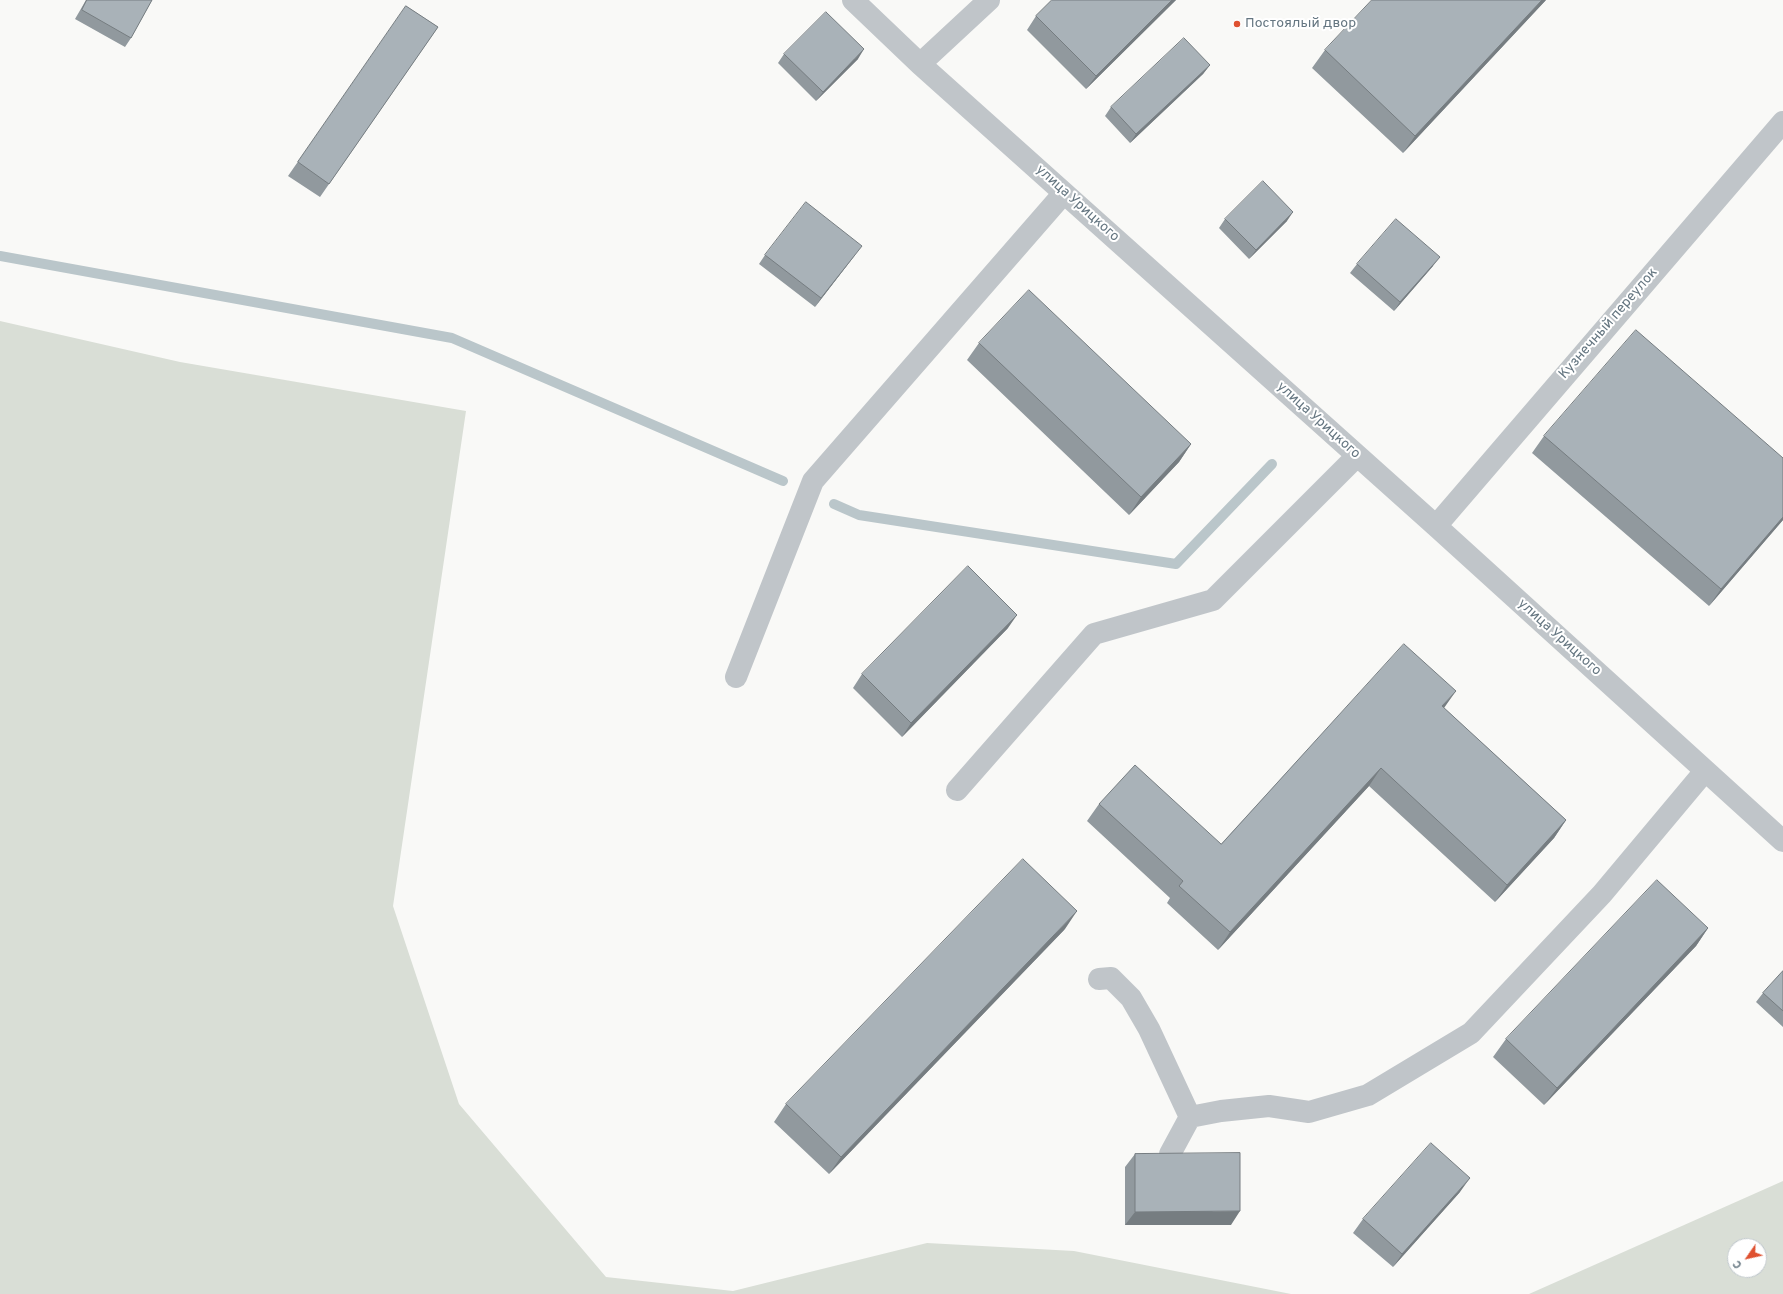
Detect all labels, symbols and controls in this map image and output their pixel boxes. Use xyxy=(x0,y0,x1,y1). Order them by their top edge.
place label: Постоялый двор xyxy=(1245,16,1356,32)
marker: Постоялый двор xyxy=(1232,19,1242,29)
street label: улица Урицкого xyxy=(1032,162,1122,246)
street label: Кузнечный переулок xyxy=(1556,265,1662,383)
street label: улица Урицкого xyxy=(1273,379,1363,463)
street label: улица Урицкого xyxy=(1514,596,1604,680)
north arrow xyxy=(1727,1238,1767,1278)
text: С xyxy=(1730,1257,1746,1271)

